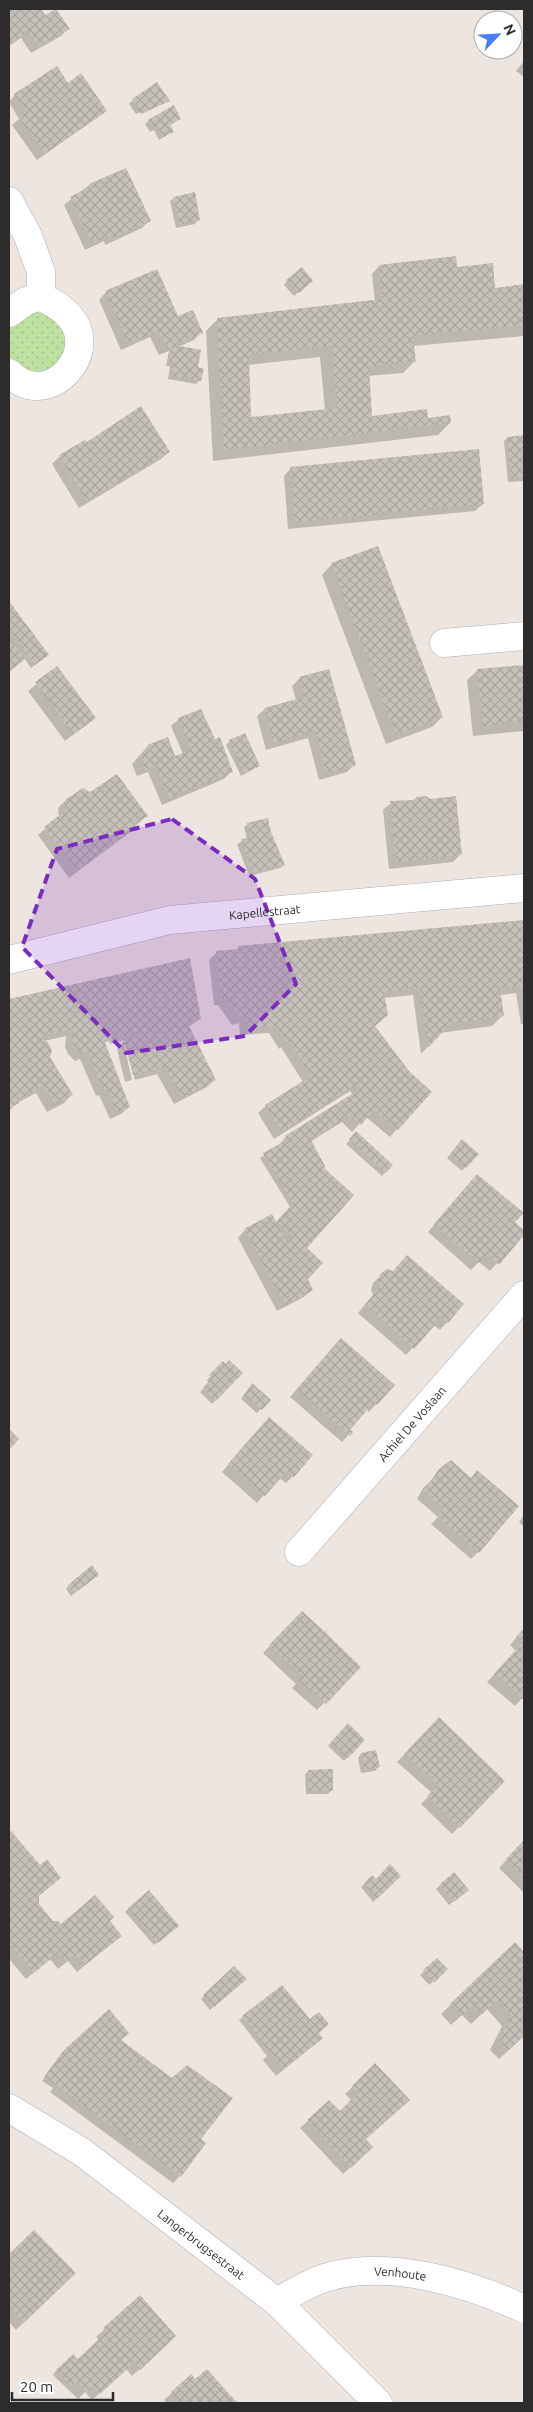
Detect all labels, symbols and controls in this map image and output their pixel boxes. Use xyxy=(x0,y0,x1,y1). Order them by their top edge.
north arrow xyxy=(473,10,523,60)
text: N xyxy=(500,21,519,38)
street label: Kapellestraat xyxy=(228,902,301,921)
street label: Achiel De Voslaan xyxy=(375,1383,448,1464)
street label: Langerbrugsestraat xyxy=(156,2206,248,2282)
street label: Venhoute xyxy=(374,2264,428,2283)
scale bar xyxy=(12,2370,114,2402)
text: 20 m xyxy=(20,2378,53,2395)

